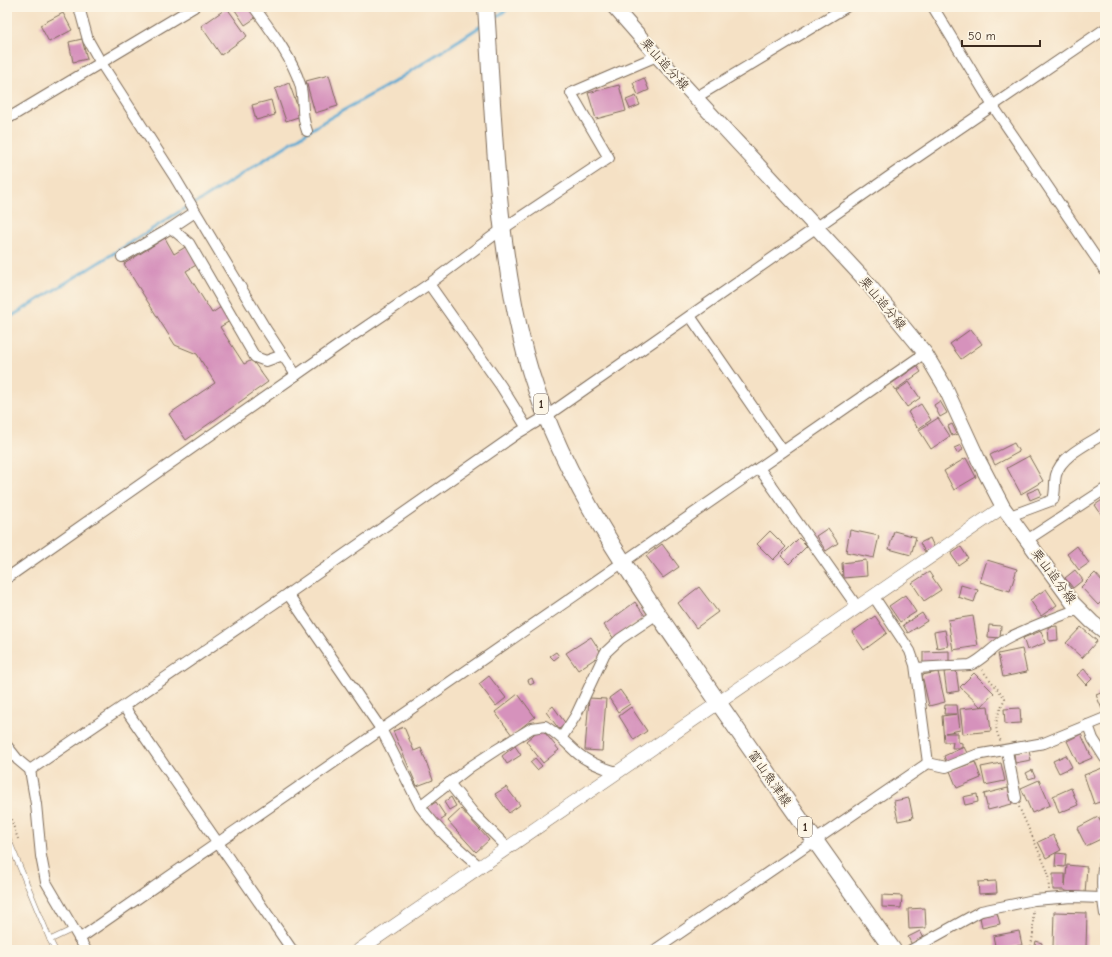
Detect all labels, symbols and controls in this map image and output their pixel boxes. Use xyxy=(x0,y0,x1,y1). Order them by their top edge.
scale bar xyxy=(962,22,1040,48)
text: 50 m xyxy=(968,29,996,43)
street label: 栗山追分線 xyxy=(638,35,693,94)
street label: 栗山追分線 xyxy=(856,273,910,333)
road number: 1 xyxy=(534,394,548,414)
street label: 栗山追分線 xyxy=(1028,546,1080,607)
street label: 富山魚津線 xyxy=(745,747,795,810)
road number: 1 xyxy=(798,817,812,837)

